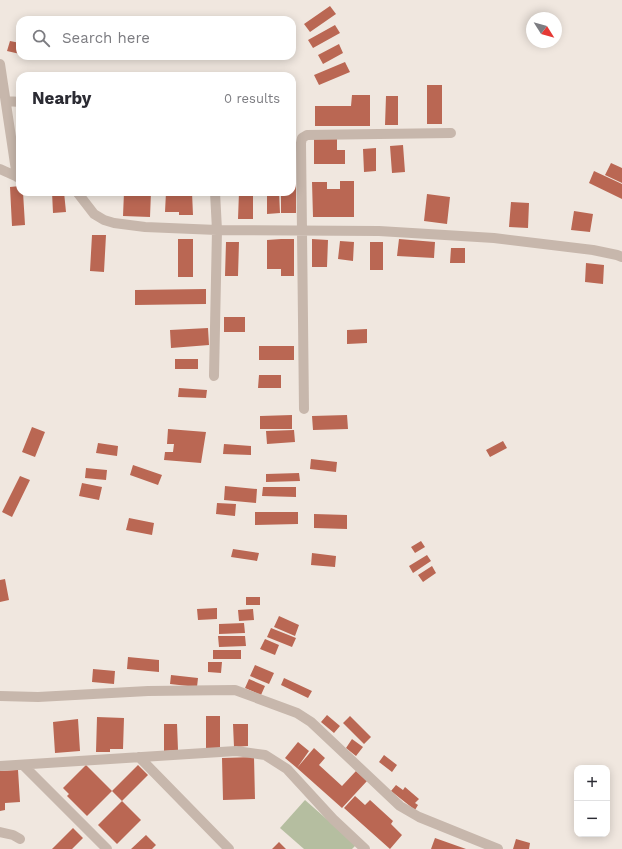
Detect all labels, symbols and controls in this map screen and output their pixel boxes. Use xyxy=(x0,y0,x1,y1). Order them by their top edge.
north arrow xyxy=(526,12,562,48)
search box xyxy=(16,16,296,60)
icon: search xyxy=(30,27,52,49)
text: Search here xyxy=(62,29,150,47)
text: Nearby xyxy=(32,88,91,108)
text: 0 results xyxy=(224,91,280,106)
map controls xyxy=(574,765,610,837)
button: + xyxy=(574,765,610,801)
button: − xyxy=(574,801,610,837)

